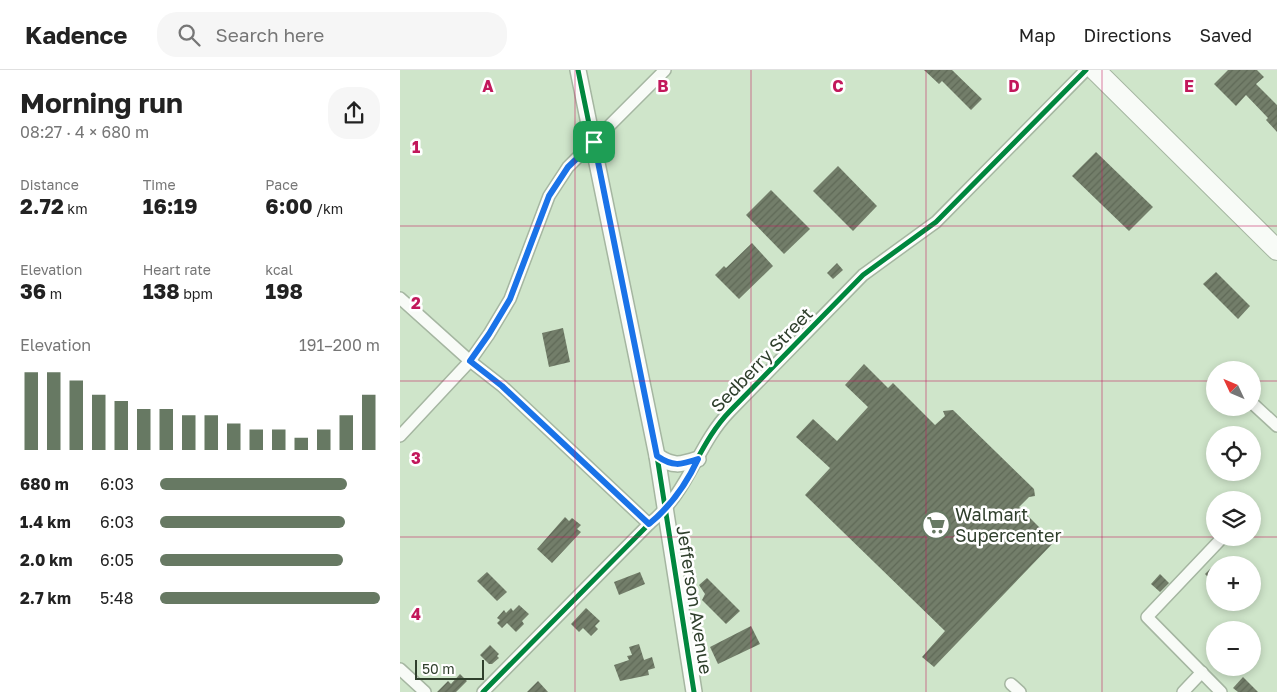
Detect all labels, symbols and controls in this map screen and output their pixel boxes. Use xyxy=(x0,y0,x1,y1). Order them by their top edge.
search box xyxy=(157,12,507,57)
text: Kadence xyxy=(25,20,127,49)
icon: search xyxy=(175,21,203,49)
text: Search here xyxy=(215,23,324,46)
text: Map xyxy=(1019,24,1055,46)
text: Directions xyxy=(1083,24,1171,46)
text: Saved xyxy=(1199,24,1252,46)
text: A xyxy=(482,76,494,96)
text: B xyxy=(657,76,669,96)
text: C xyxy=(832,76,844,96)
text: D xyxy=(1008,76,1020,96)
text: E xyxy=(1184,76,1194,96)
text: Morning run xyxy=(20,86,183,119)
button: share xyxy=(328,87,380,139)
pin xyxy=(573,121,615,163)
text: 08:27 · 4 × 680 m xyxy=(20,122,149,142)
icon: arrive xyxy=(580,128,608,156)
text: 1 xyxy=(412,137,420,157)
text: Distance xyxy=(20,176,79,193)
text: Time xyxy=(143,176,176,193)
text: Pace xyxy=(265,176,298,193)
text: 2.72 xyxy=(20,193,64,219)
text: 16:19 xyxy=(143,193,198,219)
text: 6:00 xyxy=(265,193,313,219)
text: km xyxy=(64,200,88,217)
text: /km xyxy=(313,200,343,217)
text: Elevation xyxy=(20,261,82,278)
text: Heart rate xyxy=(143,261,211,278)
text: kcal xyxy=(265,261,293,278)
text: 36 xyxy=(20,278,46,304)
text: 138 xyxy=(143,278,180,304)
text: 198 xyxy=(265,278,303,304)
text: m xyxy=(46,285,62,302)
text: bpm xyxy=(180,285,213,302)
text: 2 xyxy=(411,293,421,313)
street label: Sedberry Street xyxy=(706,302,817,416)
text: Elevation xyxy=(20,335,91,355)
text: 191–200 m xyxy=(299,335,380,355)
north arrow xyxy=(1206,361,1261,416)
map controls xyxy=(1206,361,1261,676)
button: locate xyxy=(1206,426,1261,481)
text: 3 xyxy=(411,448,421,468)
text: 680 m xyxy=(20,474,69,494)
text: 6:03 xyxy=(100,474,134,494)
button: layers xyxy=(1206,491,1261,546)
place label: Walmart Supercenter xyxy=(955,503,1062,546)
supermarket icon: Walmart Supercenter xyxy=(921,510,951,540)
text: 1.4 km xyxy=(20,512,71,532)
text: 6:03 xyxy=(100,512,134,532)
street label: Jefferson Avenue xyxy=(672,524,718,676)
text: 2.0 km xyxy=(20,550,73,570)
text: 6:05 xyxy=(100,550,134,570)
button: + xyxy=(1206,556,1261,611)
text: 2.7 km xyxy=(20,588,71,608)
text: 5:48 xyxy=(100,588,134,608)
text: 4 xyxy=(411,604,421,624)
button: − xyxy=(1206,621,1261,676)
scale bar xyxy=(415,657,484,680)
text: 50 m xyxy=(422,660,455,677)

